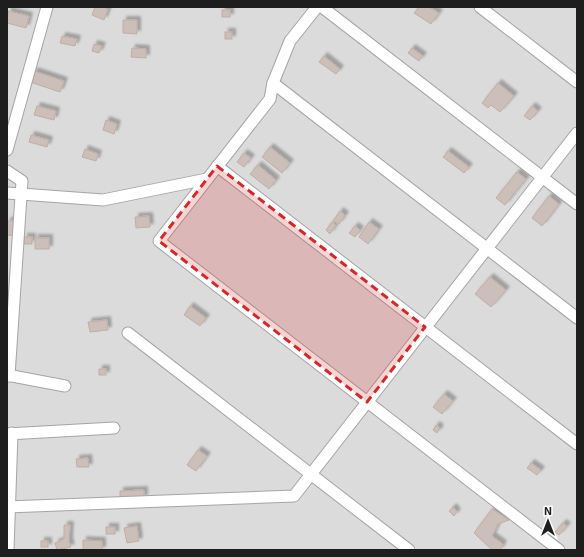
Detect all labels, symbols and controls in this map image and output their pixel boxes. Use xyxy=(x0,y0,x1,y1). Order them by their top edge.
north arrow xyxy=(528,501,568,541)
text: N xyxy=(544,504,552,517)

